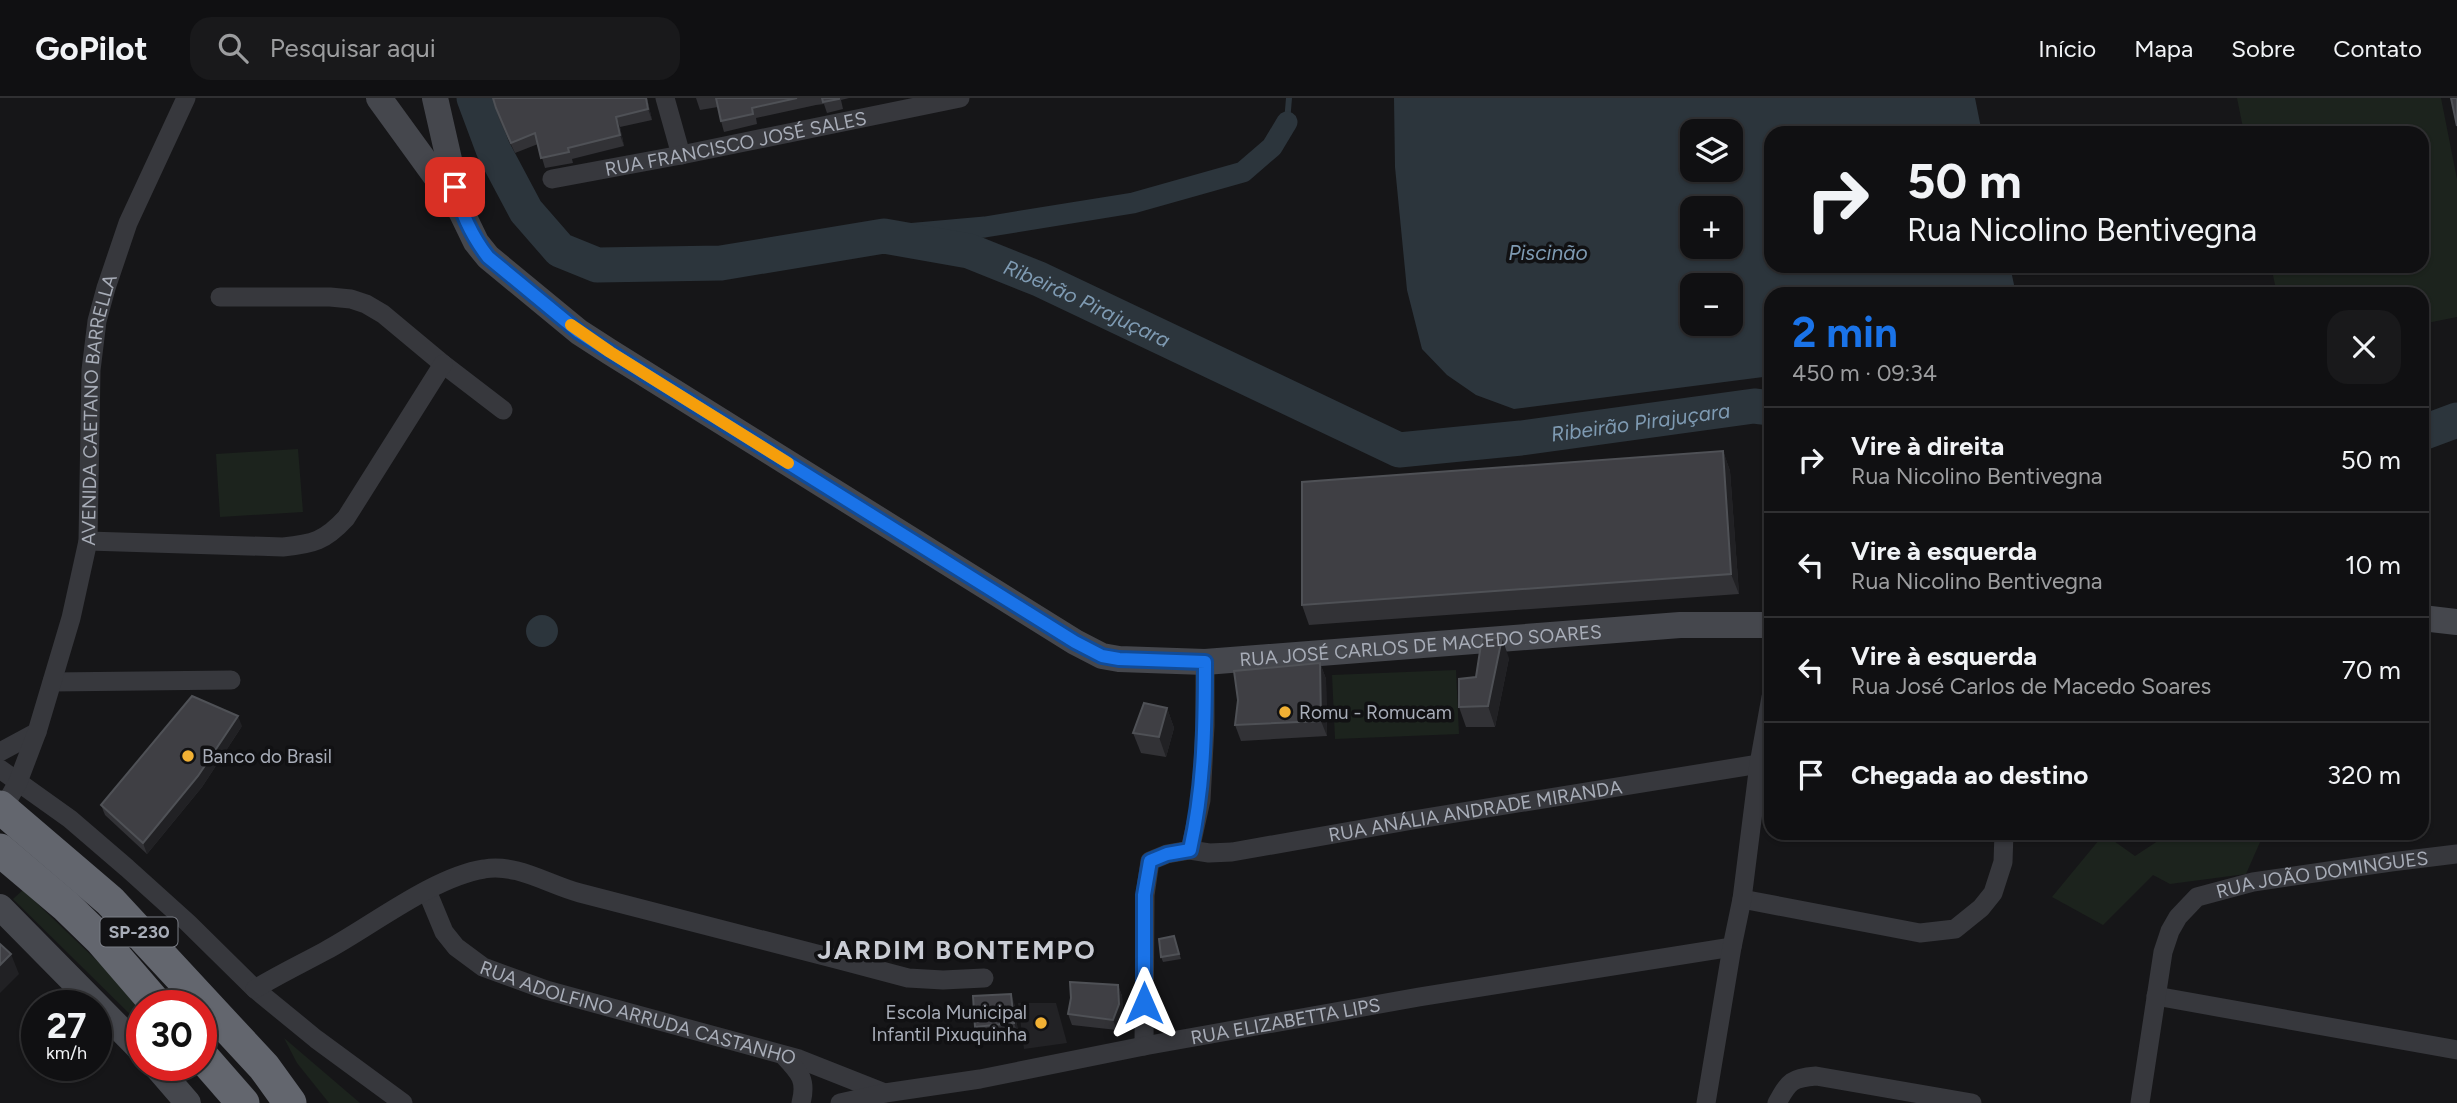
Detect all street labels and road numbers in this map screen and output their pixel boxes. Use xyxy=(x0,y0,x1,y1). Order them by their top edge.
street label: RUA FRANCISCO JOSÉ SALES xyxy=(603,106,868,180)
street label: AVENIDA CAETANO BARRELLA xyxy=(76,271,121,546)
street label: RUA JOSÉ CARLOS DE MACEDO SOARES xyxy=(1238,620,1603,671)
street label: RUA ANÁLIA ANDRADE MIRANDA xyxy=(1327,775,1624,846)
street label: RUA JOÃO DOMINGUES xyxy=(2214,846,2429,903)
road number: SP-230 xyxy=(100,918,178,946)
street label: RUA ADOLFINO ARRUDA CASTANHO xyxy=(477,955,799,1069)
street label: RUA ELIZABETTA LIPS xyxy=(1189,993,1382,1049)

